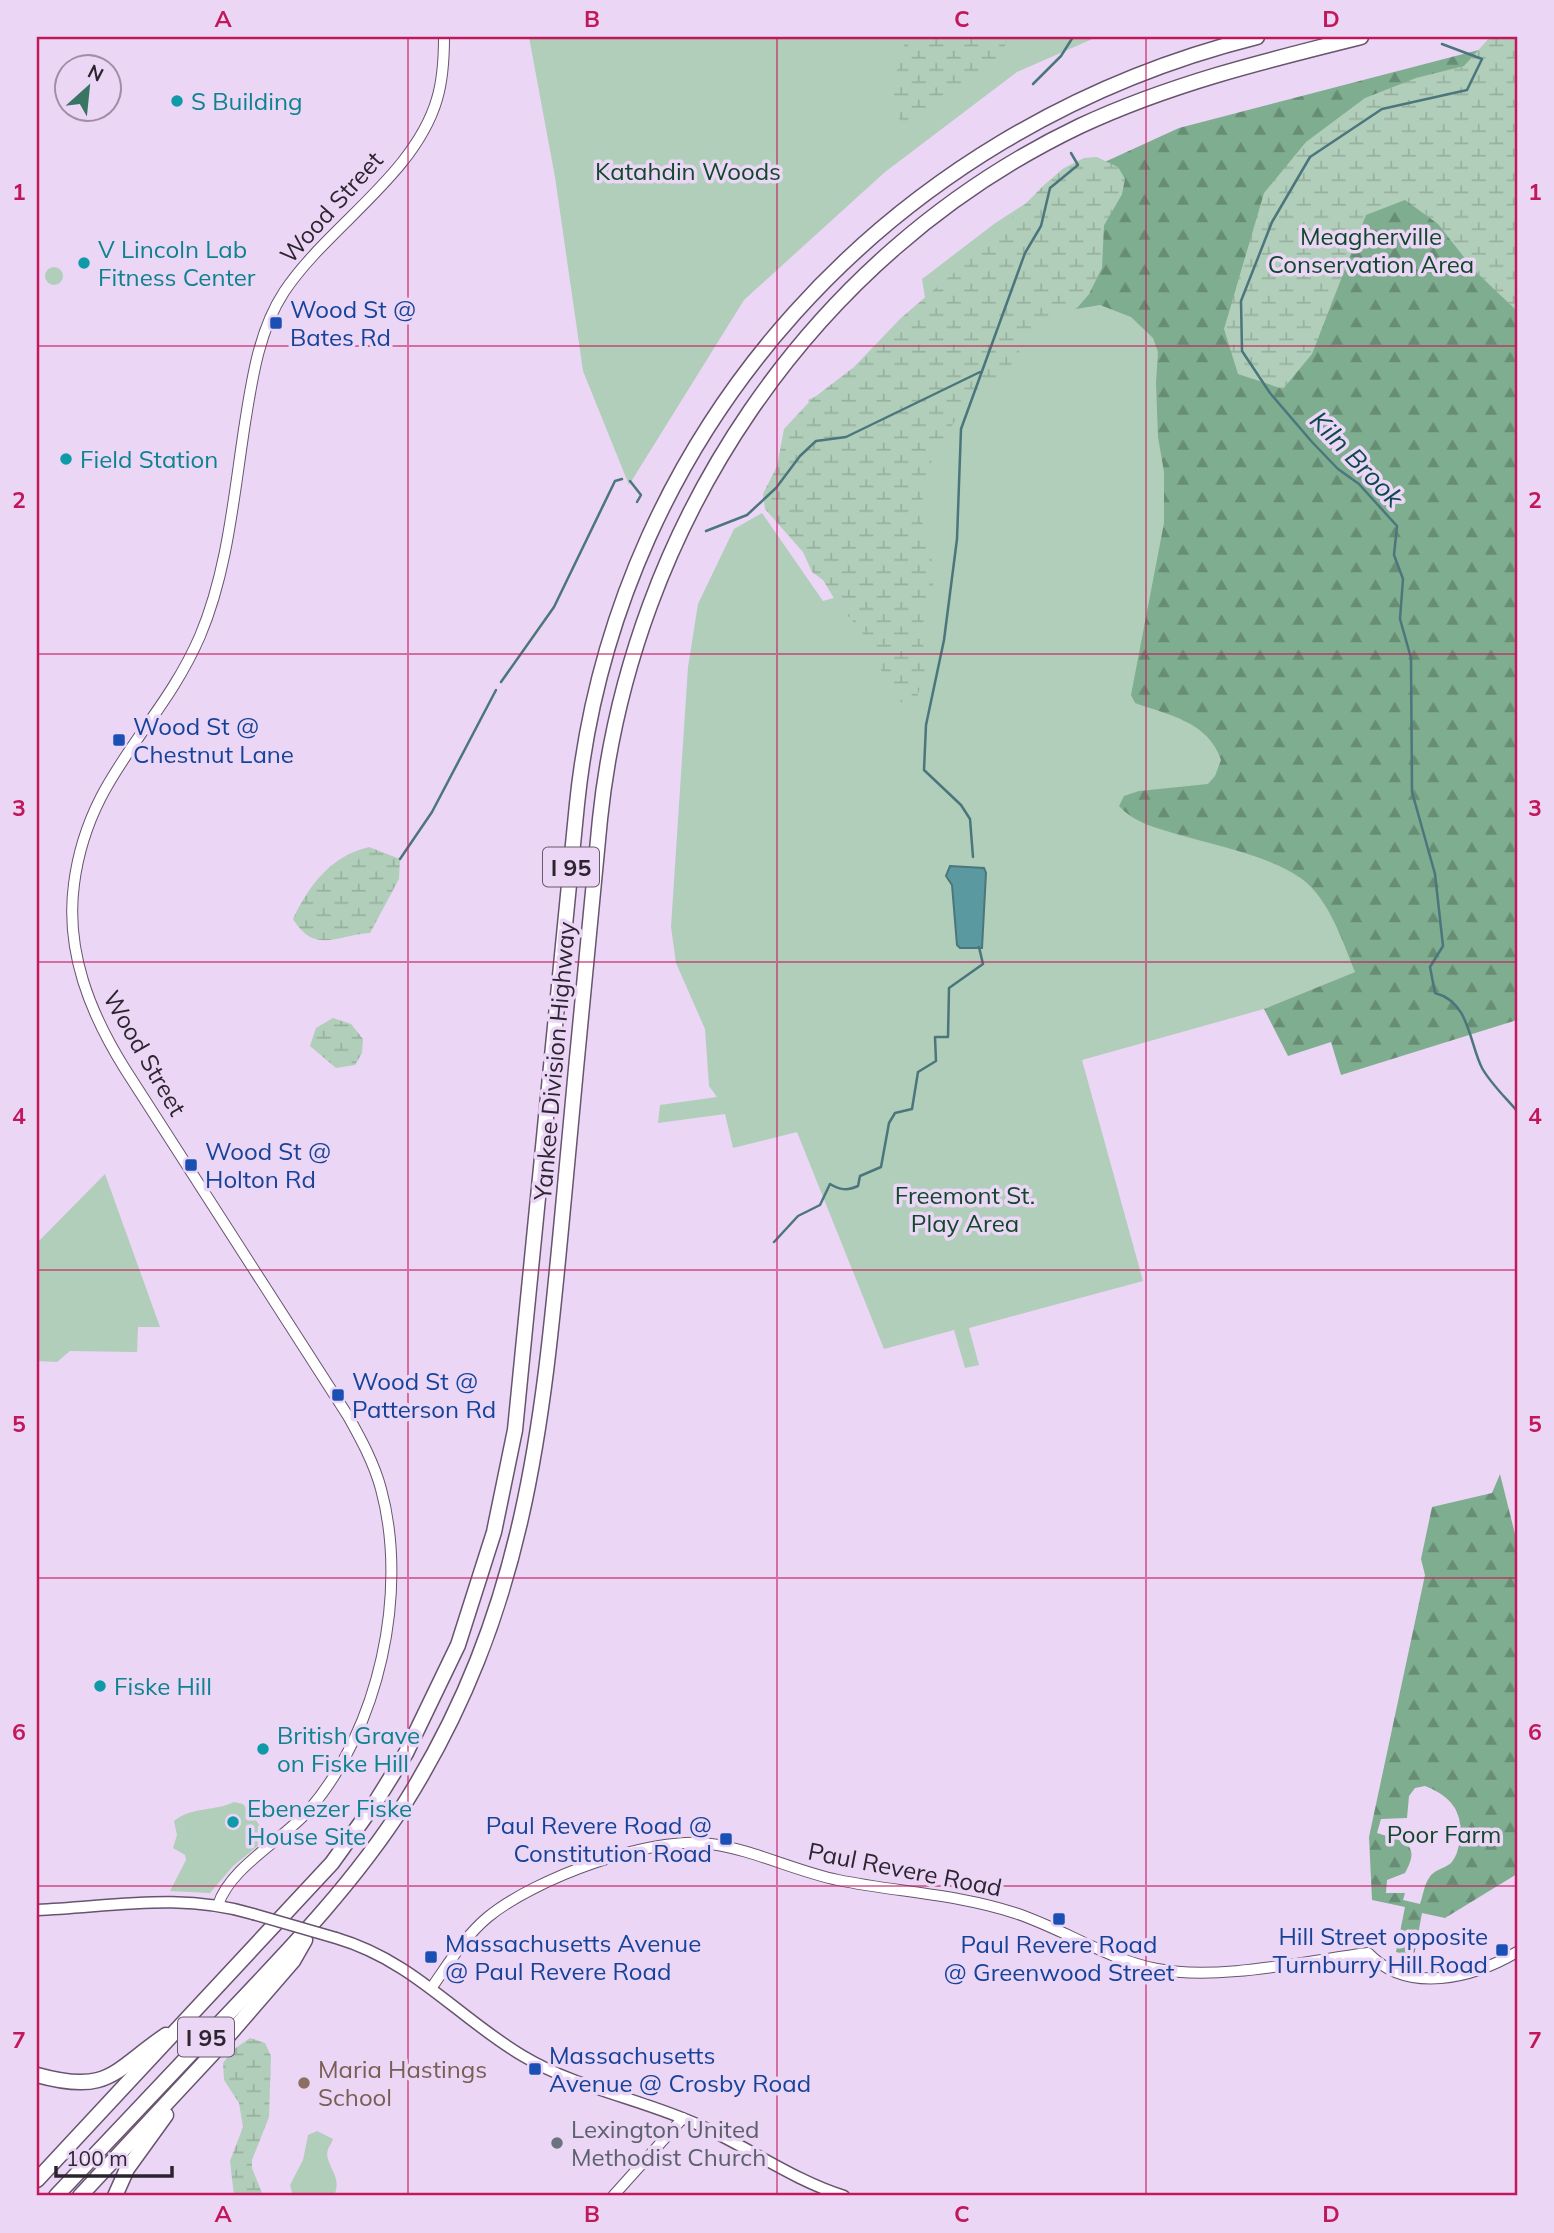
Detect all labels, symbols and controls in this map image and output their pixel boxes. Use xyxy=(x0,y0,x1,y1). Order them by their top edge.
text: A xyxy=(214,4,232,33)
text: B xyxy=(584,4,600,33)
text: C xyxy=(954,4,970,33)
text: D xyxy=(1322,4,1340,33)
north arrow xyxy=(52,52,122,122)
text: N xyxy=(84,59,108,87)
place label: S Building xyxy=(191,86,302,116)
marker: S Building xyxy=(169,93,185,109)
street label: Wood Street xyxy=(273,145,389,269)
park label: Katahdin Woods xyxy=(595,156,781,186)
text: 1 xyxy=(12,177,26,206)
text: 1 xyxy=(1528,177,1542,206)
park label: Meagherville Conservation Area xyxy=(1268,221,1474,279)
place label: V Lincoln Lab Fitness Center xyxy=(98,234,256,292)
marker: V Lincoln Lab Fitness Center xyxy=(76,255,92,271)
place label: Wood St @ Bates Rd xyxy=(290,294,416,352)
marker: Wood St @ Bates Rd xyxy=(268,315,284,331)
water label: Kiln Brook xyxy=(1303,404,1411,514)
place label: Field Station xyxy=(80,444,218,474)
marker: Field Station xyxy=(58,451,74,467)
text: 2 xyxy=(12,485,26,514)
text: 2 xyxy=(1528,485,1542,514)
place label: Wood St @ Chestnut Lane xyxy=(133,711,294,769)
marker: Wood St @ Chestnut Lane xyxy=(111,732,127,748)
text: 3 xyxy=(12,793,26,822)
text: 3 xyxy=(1528,793,1542,822)
road number: I 95 xyxy=(543,848,599,887)
street label: Yankee Division Highway xyxy=(527,920,581,1203)
street label: Wood Street xyxy=(97,985,193,1121)
text: 4 xyxy=(12,1101,26,1130)
text: 4 xyxy=(1528,1101,1542,1130)
place label: Wood St @ Holton Rd xyxy=(205,1136,331,1194)
marker: Wood St @ Holton Rd xyxy=(183,1157,199,1173)
park label: Freemont St. Play Area xyxy=(895,1180,1035,1238)
place label: Wood St @ Patterson Rd xyxy=(352,1366,496,1424)
marker: Wood St @ Patterson Rd xyxy=(330,1387,346,1403)
text: 5 xyxy=(12,1409,26,1438)
text: 5 xyxy=(1528,1409,1542,1438)
place label: Fiske Hill xyxy=(114,1671,212,1701)
marker: Fiske Hill xyxy=(92,1678,108,1694)
text: 6 xyxy=(12,1717,26,1746)
text: 6 xyxy=(1528,1717,1542,1746)
place label: British Grave on Fiske Hill xyxy=(277,1720,420,1778)
marker: British Grave on Fiske Hill xyxy=(255,1741,271,1757)
place label: Ebenezer Fiske House Site xyxy=(247,1793,412,1851)
place label: Paul Revere Road @ Constitution Road xyxy=(486,1810,712,1868)
marker: Ebenezer Fiske House Site xyxy=(225,1814,241,1830)
park label: Poor Farm xyxy=(1387,1819,1501,1849)
marker: Paul Revere Road @ Constitution Road xyxy=(718,1831,734,1847)
street label: Paul Revere Road xyxy=(806,1835,1004,1903)
marker: Paul Revere Road @ Greenwood Street xyxy=(1051,1911,1067,1927)
place label: Hill Street opposite Turnburry Hill Road xyxy=(1273,1921,1488,1979)
place label: Massachusetts Avenue @ Paul Revere Road xyxy=(445,1928,701,1986)
place label: Paul Revere Road @ Greenwood Street xyxy=(944,1929,1174,1987)
marker: Hill Street opposite Turnburry Hill Road xyxy=(1494,1942,1510,1958)
marker: Massachusetts Avenue @ Paul Revere Road xyxy=(423,1949,439,1965)
road number: I 95 xyxy=(178,2018,234,2056)
text: 7 xyxy=(12,2025,26,2054)
text: 7 xyxy=(1528,2025,1542,2054)
place label: Massachusetts Avenue @ Crosby Road xyxy=(549,2040,811,2098)
place label: Maria Hastings School xyxy=(318,2054,487,2112)
marker: Massachusetts Avenue @ Crosby Road xyxy=(527,2061,543,2077)
marker: Maria Hastings School xyxy=(296,2075,312,2091)
place label: Lexington United Methodist Church xyxy=(571,2114,766,2172)
scale bar xyxy=(56,2135,172,2179)
marker: Lexington United Methodist Church xyxy=(549,2135,565,2151)
text: 100 m xyxy=(66,2145,128,2171)
text: A xyxy=(214,2199,232,2228)
text: B xyxy=(584,2199,600,2228)
text: C xyxy=(954,2199,970,2228)
text: D xyxy=(1322,2199,1340,2228)

